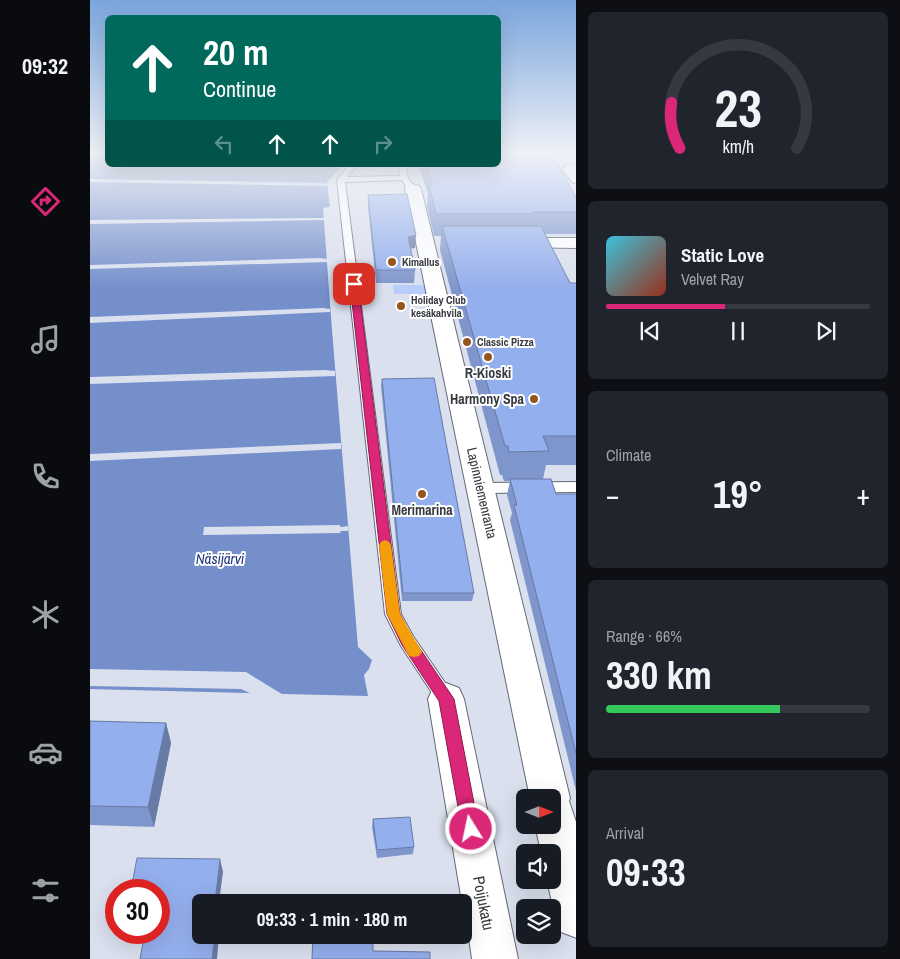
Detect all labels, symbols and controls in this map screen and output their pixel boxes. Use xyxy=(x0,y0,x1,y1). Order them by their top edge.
text: 20 m xyxy=(203,29,268,76)
icon: ahead xyxy=(120,35,185,100)
text: 09:32 xyxy=(22,51,68,81)
text: 23 xyxy=(714,73,762,143)
text: Continue xyxy=(203,74,276,104)
icon: left xyxy=(210,130,238,158)
icon: ahead xyxy=(263,130,291,158)
icon: ahead xyxy=(316,130,344,158)
icon: right xyxy=(369,130,397,158)
text: km/h xyxy=(722,135,754,159)
icon: directions xyxy=(28,184,63,219)
text: Static Love xyxy=(681,242,764,268)
place label: Kimallus xyxy=(402,255,440,269)
marker: Kimallus xyxy=(386,256,398,268)
pin xyxy=(333,263,375,305)
text: Velvet Ray xyxy=(681,268,744,290)
icon: arrive xyxy=(340,270,368,298)
place label: Holiday Club kesäkahvila xyxy=(411,293,467,320)
marker: Holiday Club kesäkahvila xyxy=(395,300,407,312)
icon: previous xyxy=(636,317,664,345)
icon: pause xyxy=(724,317,752,345)
icon: next xyxy=(812,317,840,345)
icon: music xyxy=(28,322,63,357)
place label: Classic Pizza xyxy=(477,335,534,349)
marker: Classic Pizza xyxy=(461,336,473,348)
marker: R-Kioski xyxy=(482,351,494,363)
place label: R-Kioski xyxy=(465,364,511,382)
place label: Harmony Spa xyxy=(450,390,525,408)
marker: Harmony Spa xyxy=(528,393,540,405)
text: Climate xyxy=(606,444,651,466)
street label: Lapinniemenranta xyxy=(463,446,501,541)
icon: phone xyxy=(28,459,63,494)
text: 19° xyxy=(713,469,763,520)
text: − xyxy=(606,476,619,514)
text: + xyxy=(857,476,870,514)
marker: Merimarina xyxy=(416,488,428,500)
place label: Merimarina xyxy=(391,501,453,519)
water label: Näsijärvi xyxy=(196,548,245,569)
icon: climate xyxy=(28,597,63,632)
text: Range · 66% xyxy=(606,625,682,647)
text: 330 km xyxy=(606,650,712,701)
icon: car xyxy=(28,735,63,770)
north arrow xyxy=(516,789,561,834)
map controls xyxy=(516,789,561,944)
position arrow xyxy=(444,802,496,854)
text: Arrival xyxy=(606,822,644,844)
button: sound xyxy=(516,844,561,889)
text: 09:33 xyxy=(606,847,686,898)
icon: filters xyxy=(28,873,63,908)
street label: Poijukatu xyxy=(468,874,500,932)
speed limit sign: 30 xyxy=(105,879,170,944)
button: layers xyxy=(516,899,561,944)
text: 09:33 · 1 min · 180 m xyxy=(257,906,407,932)

